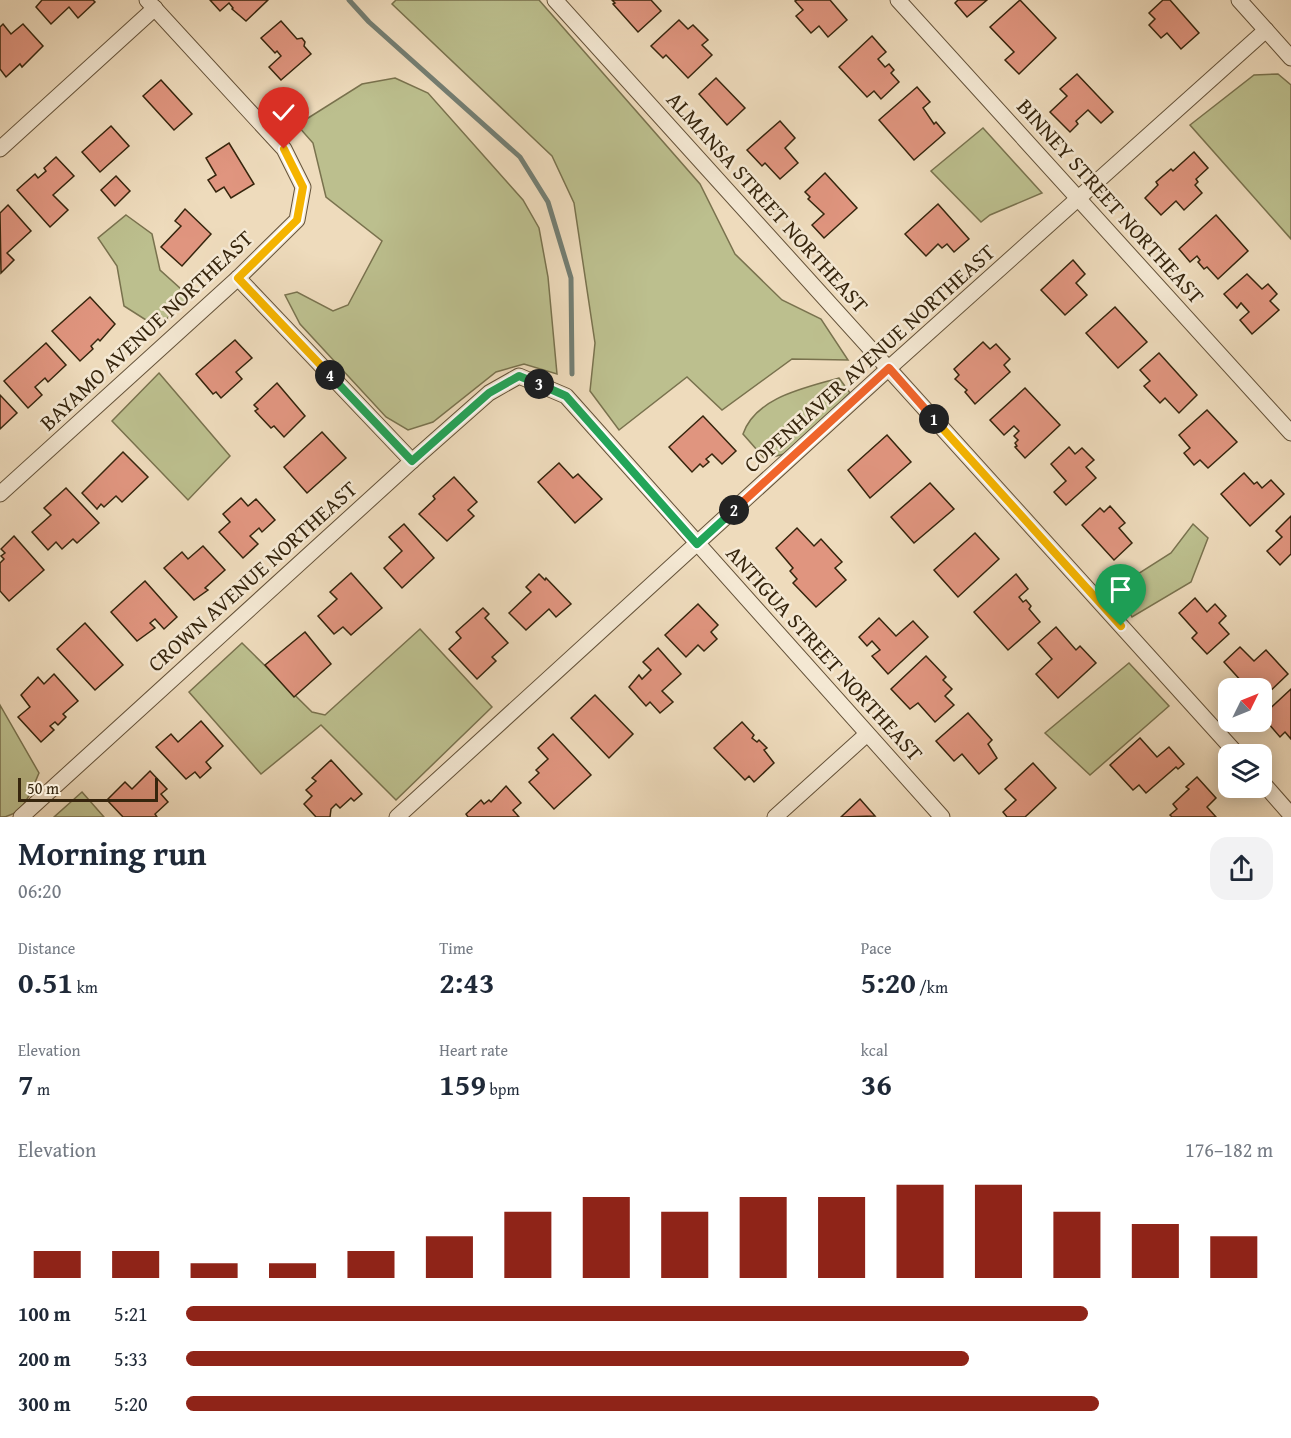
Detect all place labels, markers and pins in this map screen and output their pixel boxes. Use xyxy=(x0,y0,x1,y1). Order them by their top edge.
pin xyxy=(258,87,309,149)
pin: 4 xyxy=(315,360,345,390)
pin: 3 xyxy=(524,369,554,399)
pin: 1 xyxy=(919,404,949,434)
pin: 2 xyxy=(719,495,749,525)
pin xyxy=(1095,564,1146,626)

